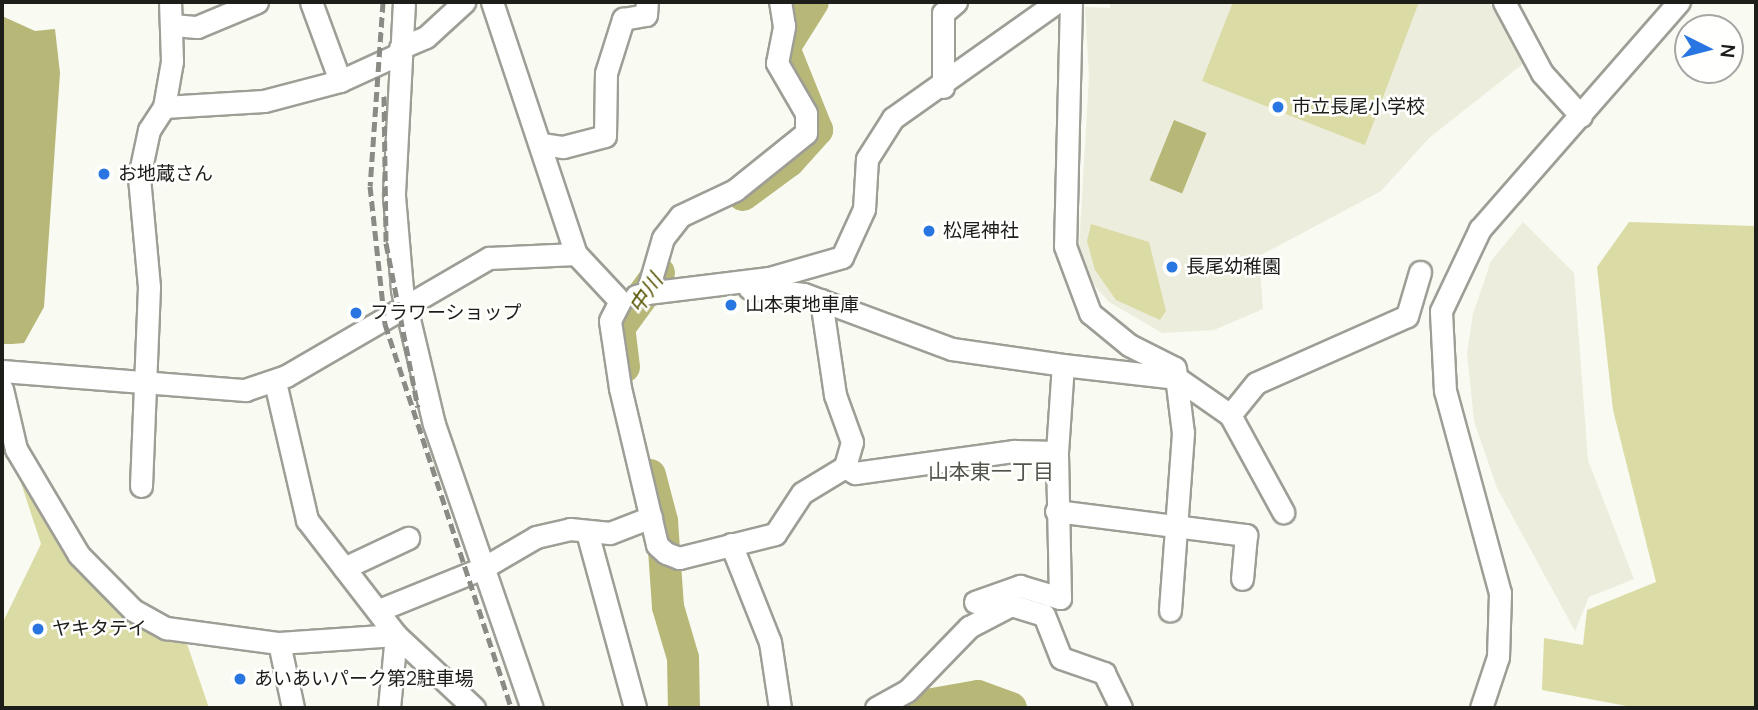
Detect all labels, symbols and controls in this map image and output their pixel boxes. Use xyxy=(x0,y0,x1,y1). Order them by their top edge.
north arrow xyxy=(1674,14,1744,84)
text: N xyxy=(1714,43,1742,59)
place label: 市立長尾小学校 xyxy=(1292,96,1425,118)
marker: 市立長尾小学校 xyxy=(1270,99,1286,115)
place label: お地蔵さん xyxy=(118,163,213,185)
marker: お地蔵さん xyxy=(96,166,112,182)
place label: 松尾神社 xyxy=(943,220,1019,242)
marker: 松尾神社 xyxy=(921,223,937,239)
place label: 長尾幼稚園 xyxy=(1186,256,1281,278)
marker: 長尾幼稚園 xyxy=(1164,259,1180,275)
water label: 中川 xyxy=(623,269,667,317)
place label: 山本東地車庫 xyxy=(745,294,859,316)
marker: 山本東地車庫 xyxy=(723,297,739,313)
place label: フラワーショップ xyxy=(370,302,522,324)
marker: フラワーショップ xyxy=(348,305,364,321)
district label: 山本東一丁目 xyxy=(928,458,1054,484)
place label: ヤキタテイ xyxy=(52,618,147,640)
marker: ヤキタテイ xyxy=(30,621,46,637)
place label: あいあいパーク第2駐車場 xyxy=(254,668,474,690)
marker: あいあいパーク第2駐車場 xyxy=(232,671,248,687)

